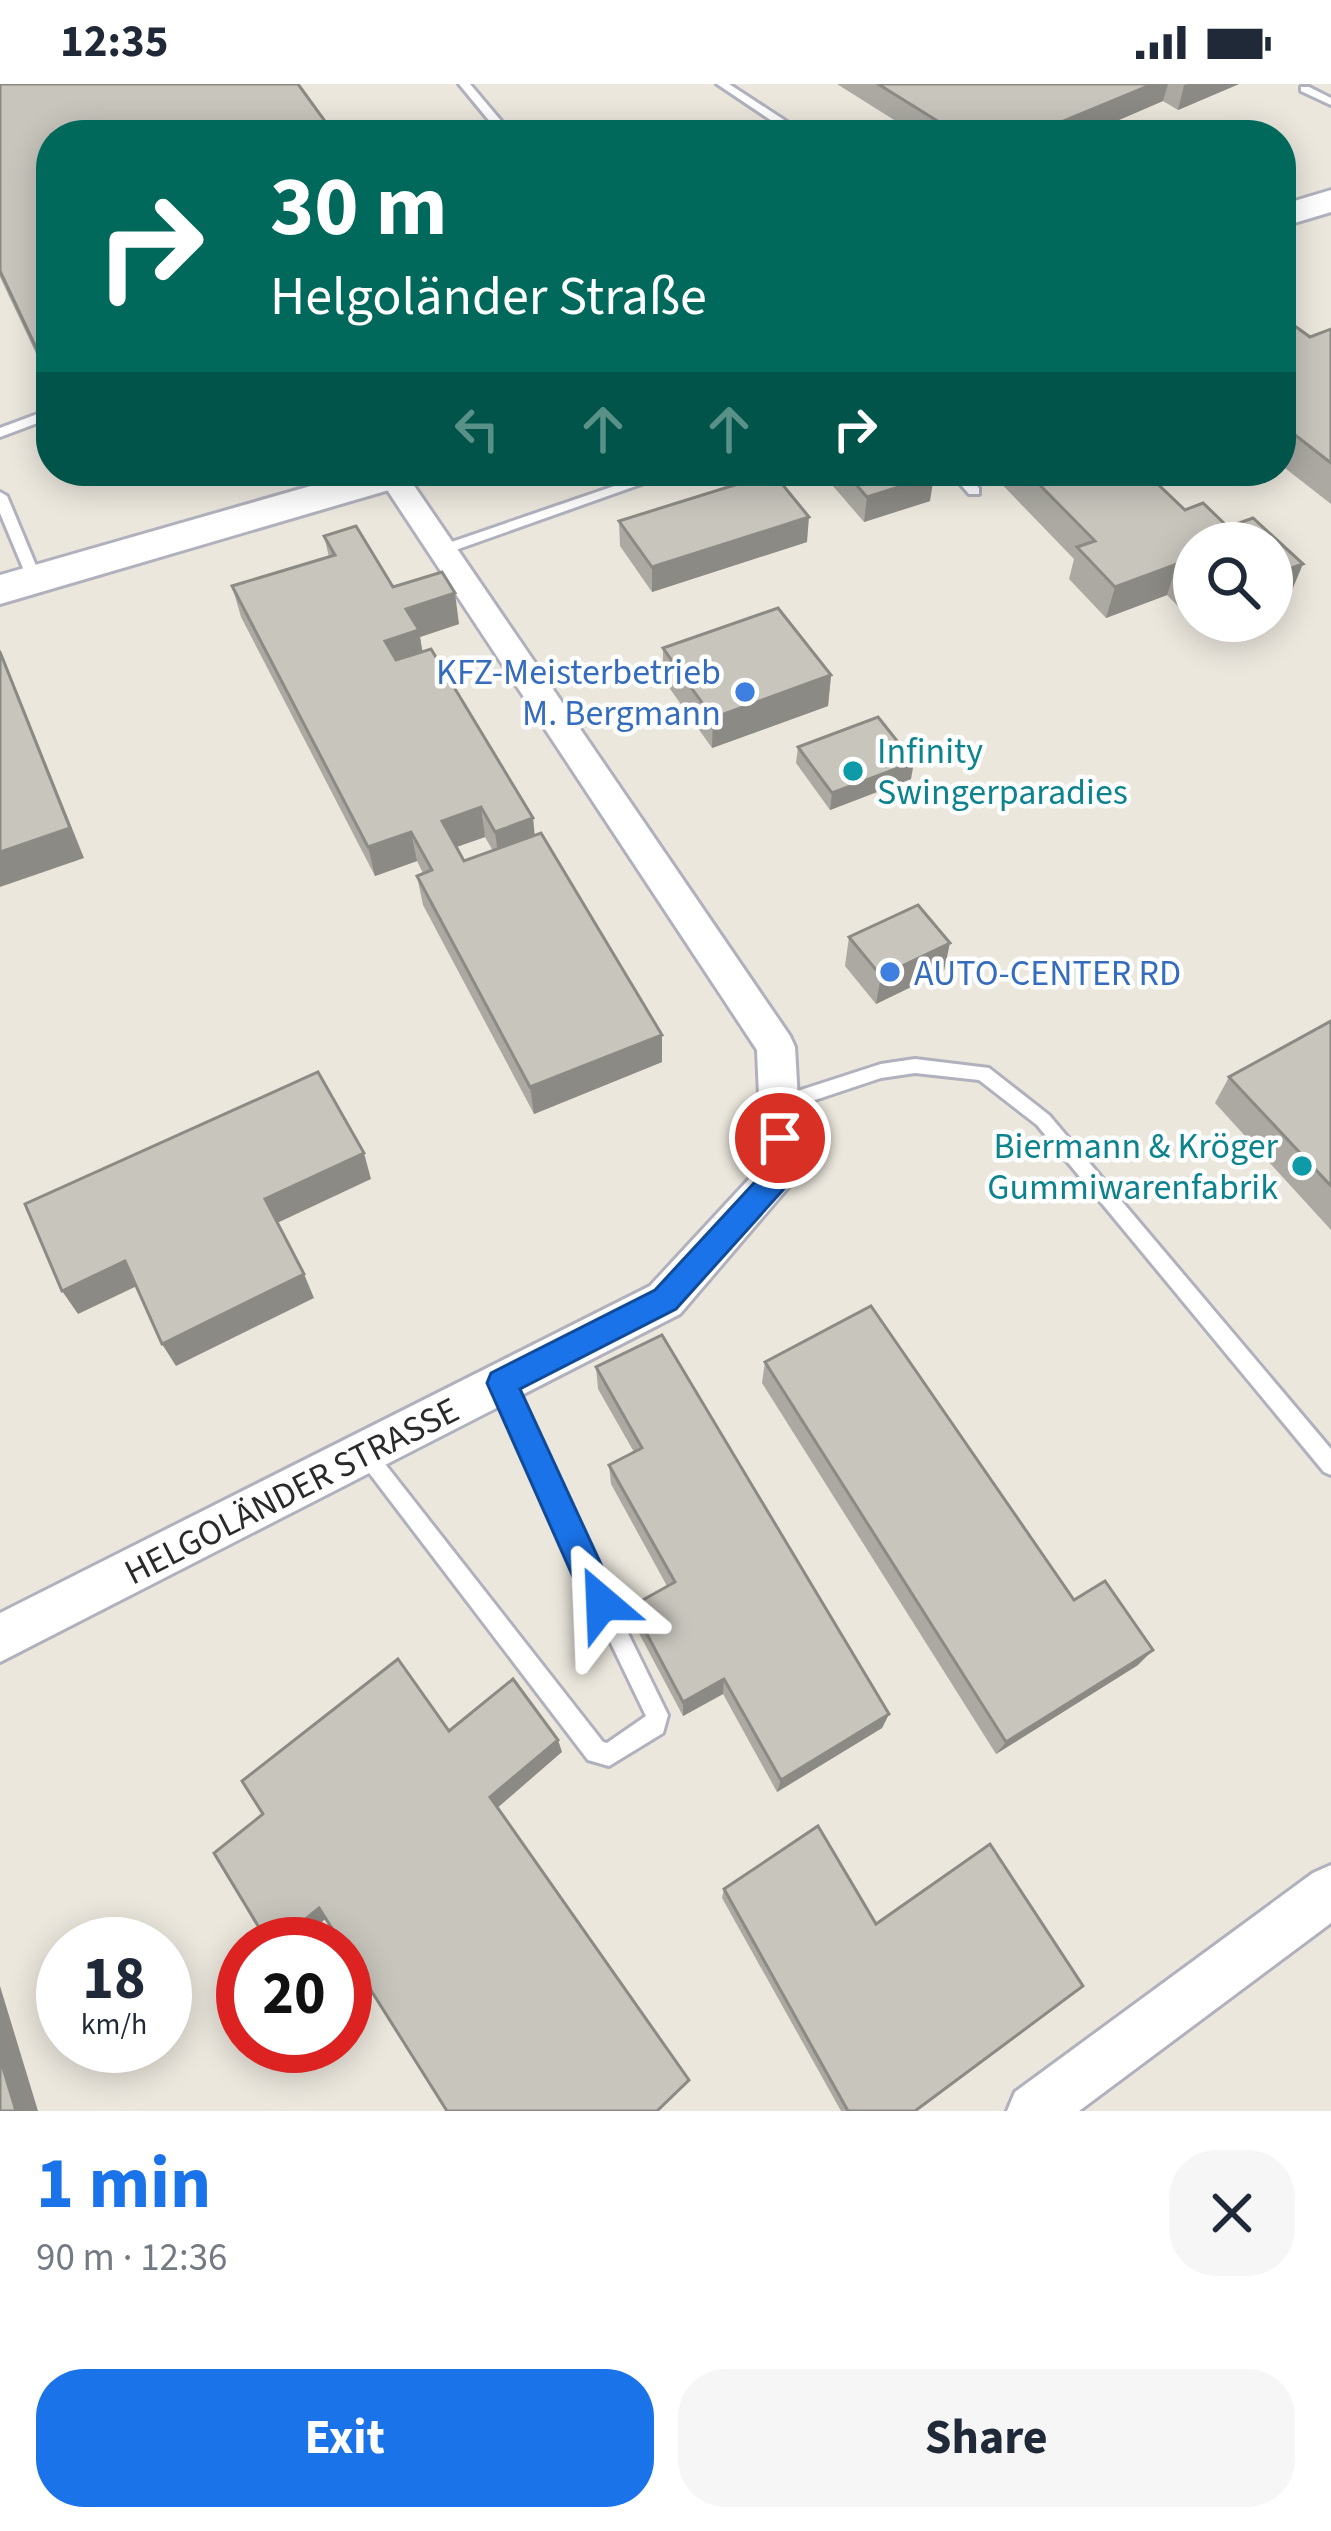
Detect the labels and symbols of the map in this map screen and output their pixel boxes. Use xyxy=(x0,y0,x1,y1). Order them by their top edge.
place label: KFZ-Meisterbetrieb M. Bergmann xyxy=(436,647,721,739)
marker: KFZ-Meisterbetrieb M. Bergmann xyxy=(732,679,758,705)
place label: Infinity Swingerparadies xyxy=(877,726,1128,818)
marker: Infinity Swingerparadies xyxy=(840,758,866,784)
place label: AUTO-CENTER RD xyxy=(914,948,1181,999)
marker: AUTO-CENTER RD xyxy=(877,959,903,985)
pin xyxy=(729,1087,831,1189)
place label: Biermann & Kröger Gummiwarenfabrik xyxy=(987,1121,1279,1213)
marker: Biermann & Kröger Gummiwarenfabrik xyxy=(1289,1153,1315,1179)
street label: HELGOLÄNDER STRASSE xyxy=(116,1385,468,1598)
position arrow xyxy=(539,1540,665,1666)
speed limit sign: 20 xyxy=(216,1917,372,2073)

